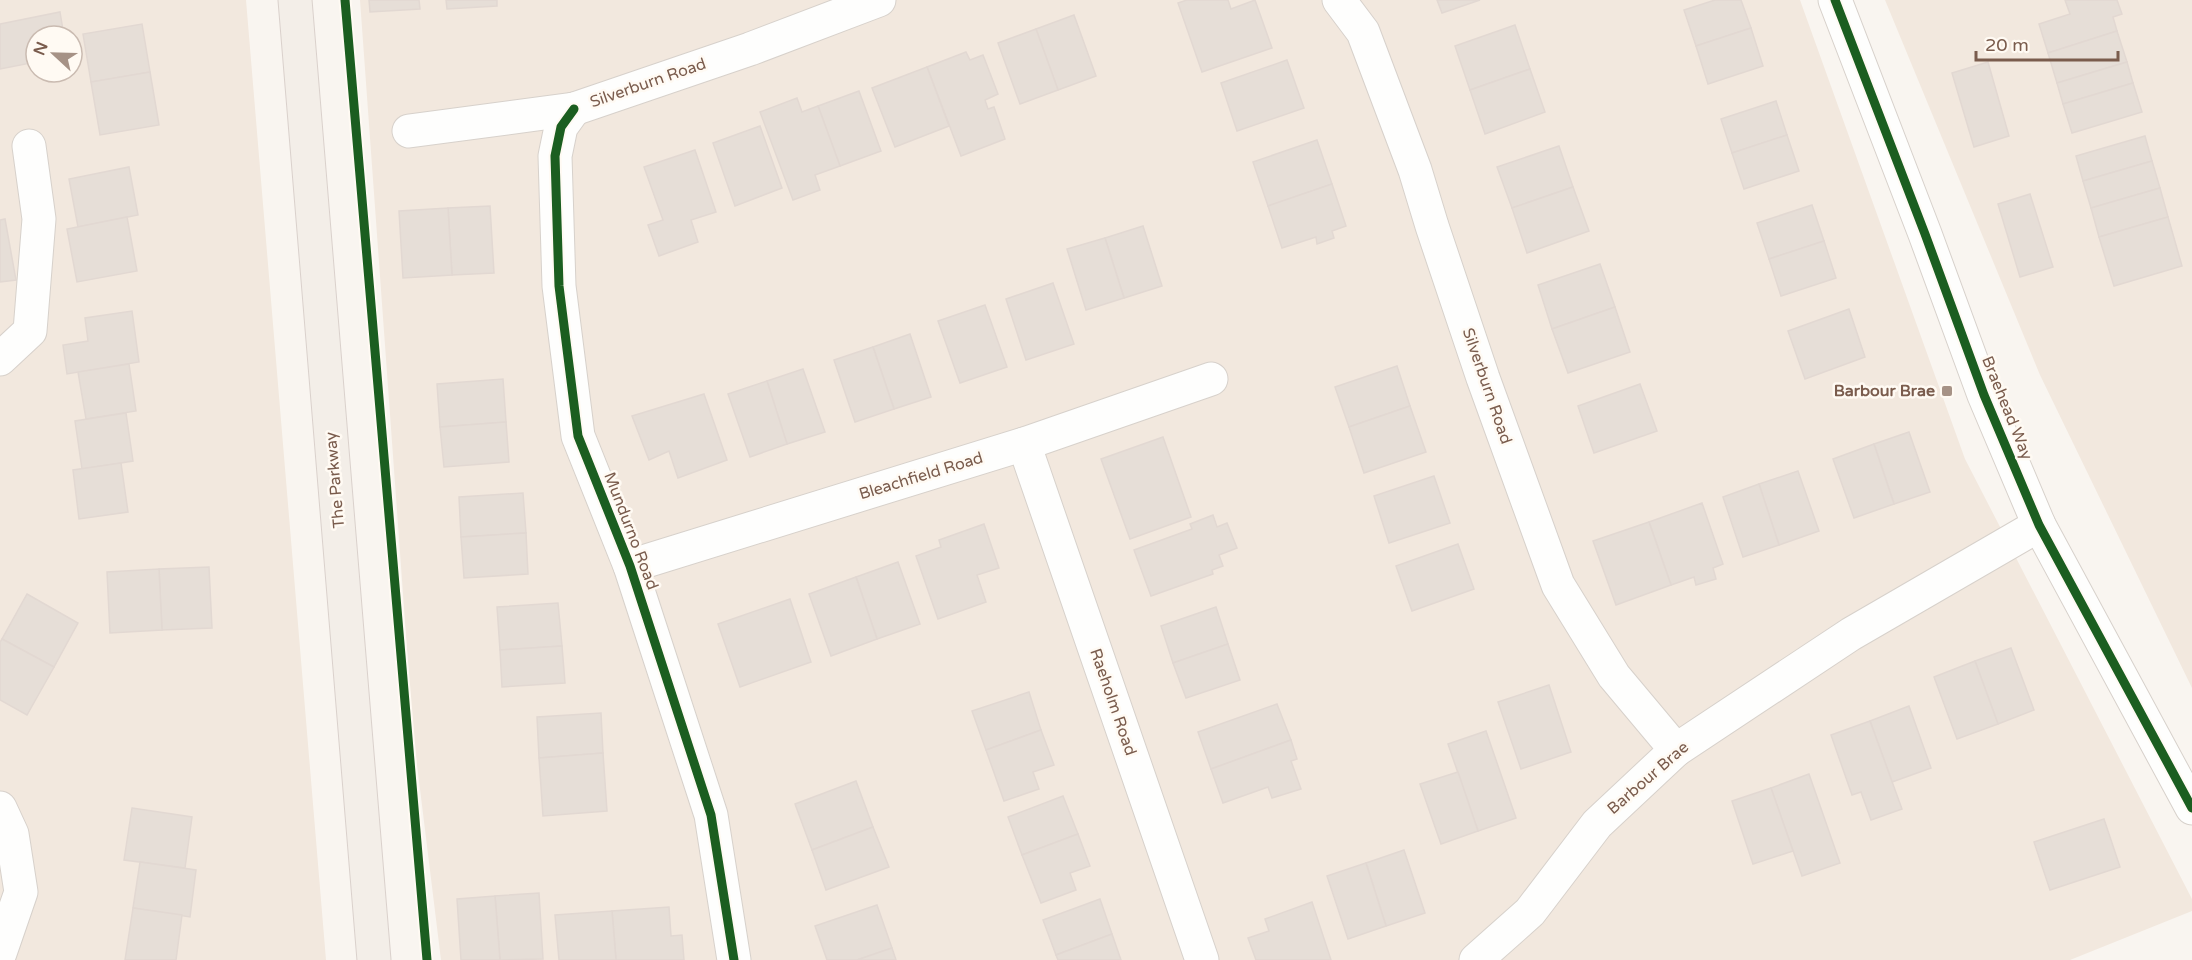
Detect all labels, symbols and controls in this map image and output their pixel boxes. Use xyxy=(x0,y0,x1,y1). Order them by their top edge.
north arrow xyxy=(24,24,84,84)
scale bar xyxy=(1976,24,2118,62)
text: 20 m xyxy=(1985,34,2029,56)
text: N xyxy=(29,39,53,58)
street label: Silverburn Road xyxy=(587,54,709,112)
street label: Silverburn Road xyxy=(1458,325,1516,447)
street label: Braehead Way xyxy=(1977,353,2037,463)
place label: Barbour Brae xyxy=(1834,381,1935,401)
marker: Barbour Brae xyxy=(1940,384,1954,398)
street label: The Parkway xyxy=(321,431,349,529)
street label: Bleachfield Road xyxy=(856,448,986,504)
street label: Mundurno Road xyxy=(599,469,663,593)
street label: Raeholm Road xyxy=(1085,646,1141,758)
street label: Barbour Brae xyxy=(1603,737,1693,819)

